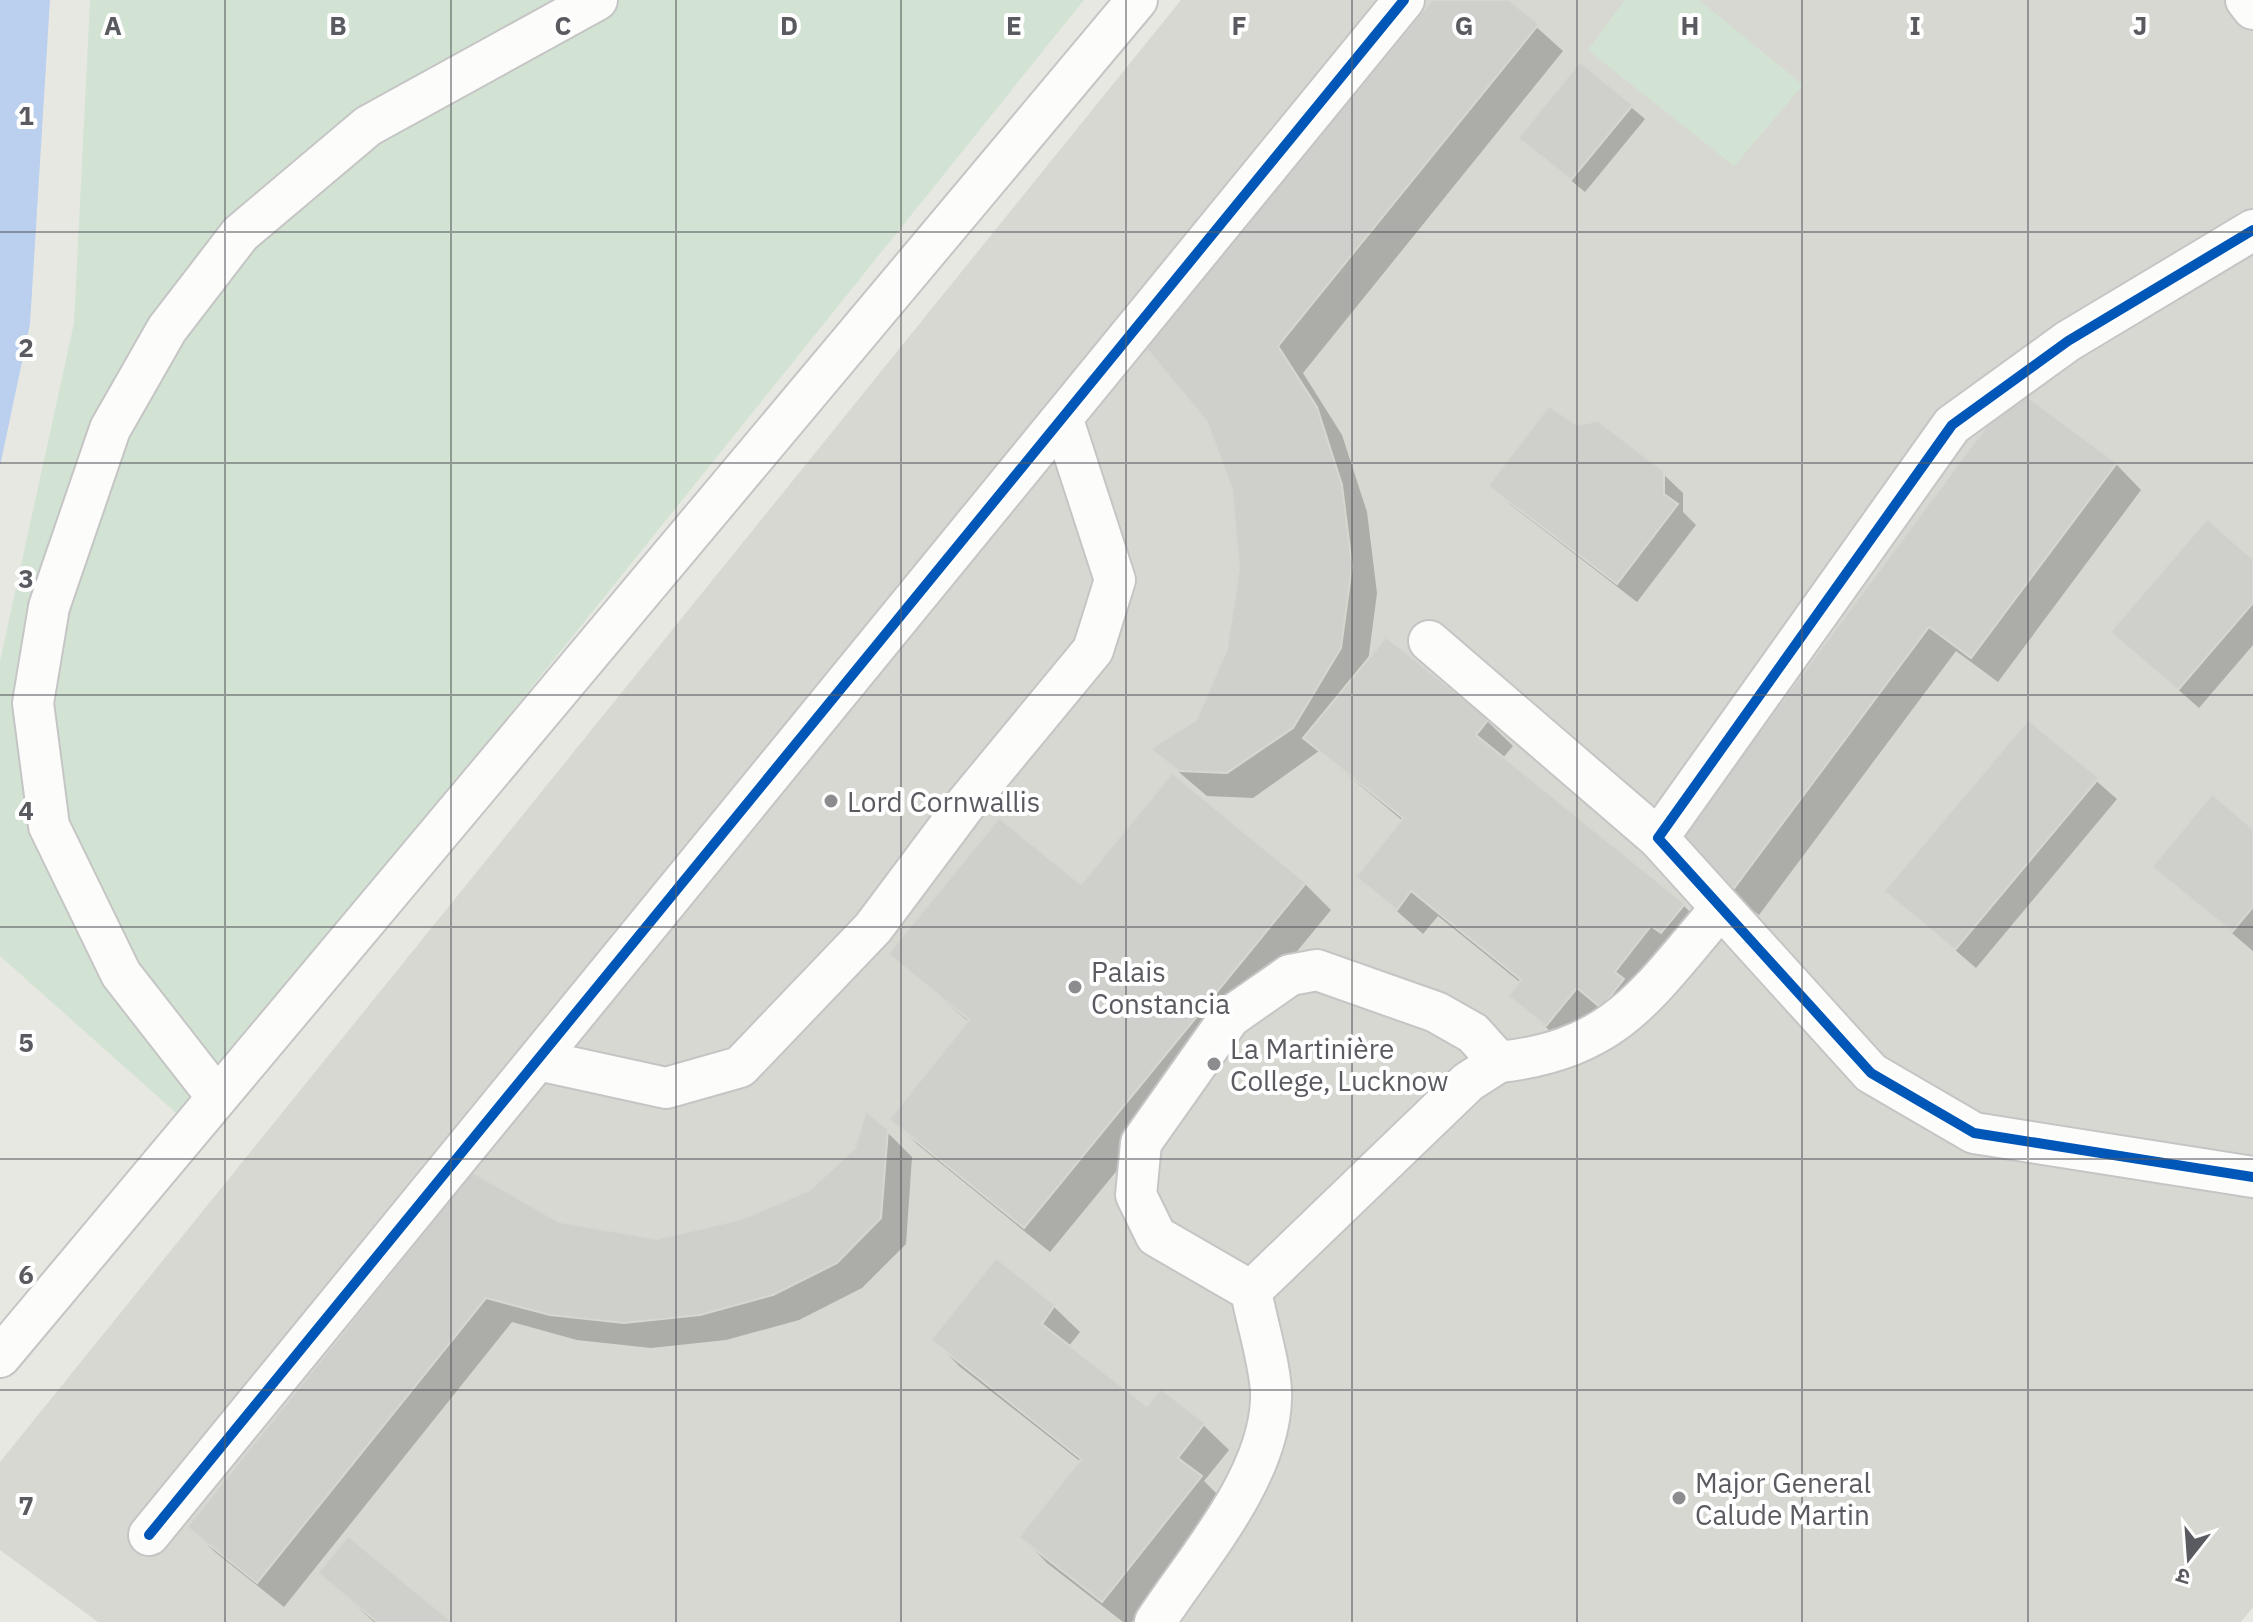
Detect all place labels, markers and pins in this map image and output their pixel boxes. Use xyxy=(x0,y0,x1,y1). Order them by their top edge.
place label: Lord Cornwallis xyxy=(847,783,1040,820)
marker: Lord Cornwallis xyxy=(822,792,840,810)
place label: Palais Constancia xyxy=(1091,953,1230,1022)
marker: Palais Constancia xyxy=(1066,978,1084,996)
place label: La Martinière College, Lucknow xyxy=(1230,1030,1449,1099)
marker: La Martinière College, Lucknow xyxy=(1205,1055,1223,1073)
place label: Major General Calude Martin xyxy=(1695,1464,1871,1533)
marker: Major General Calude Martin xyxy=(1670,1489,1688,1507)

